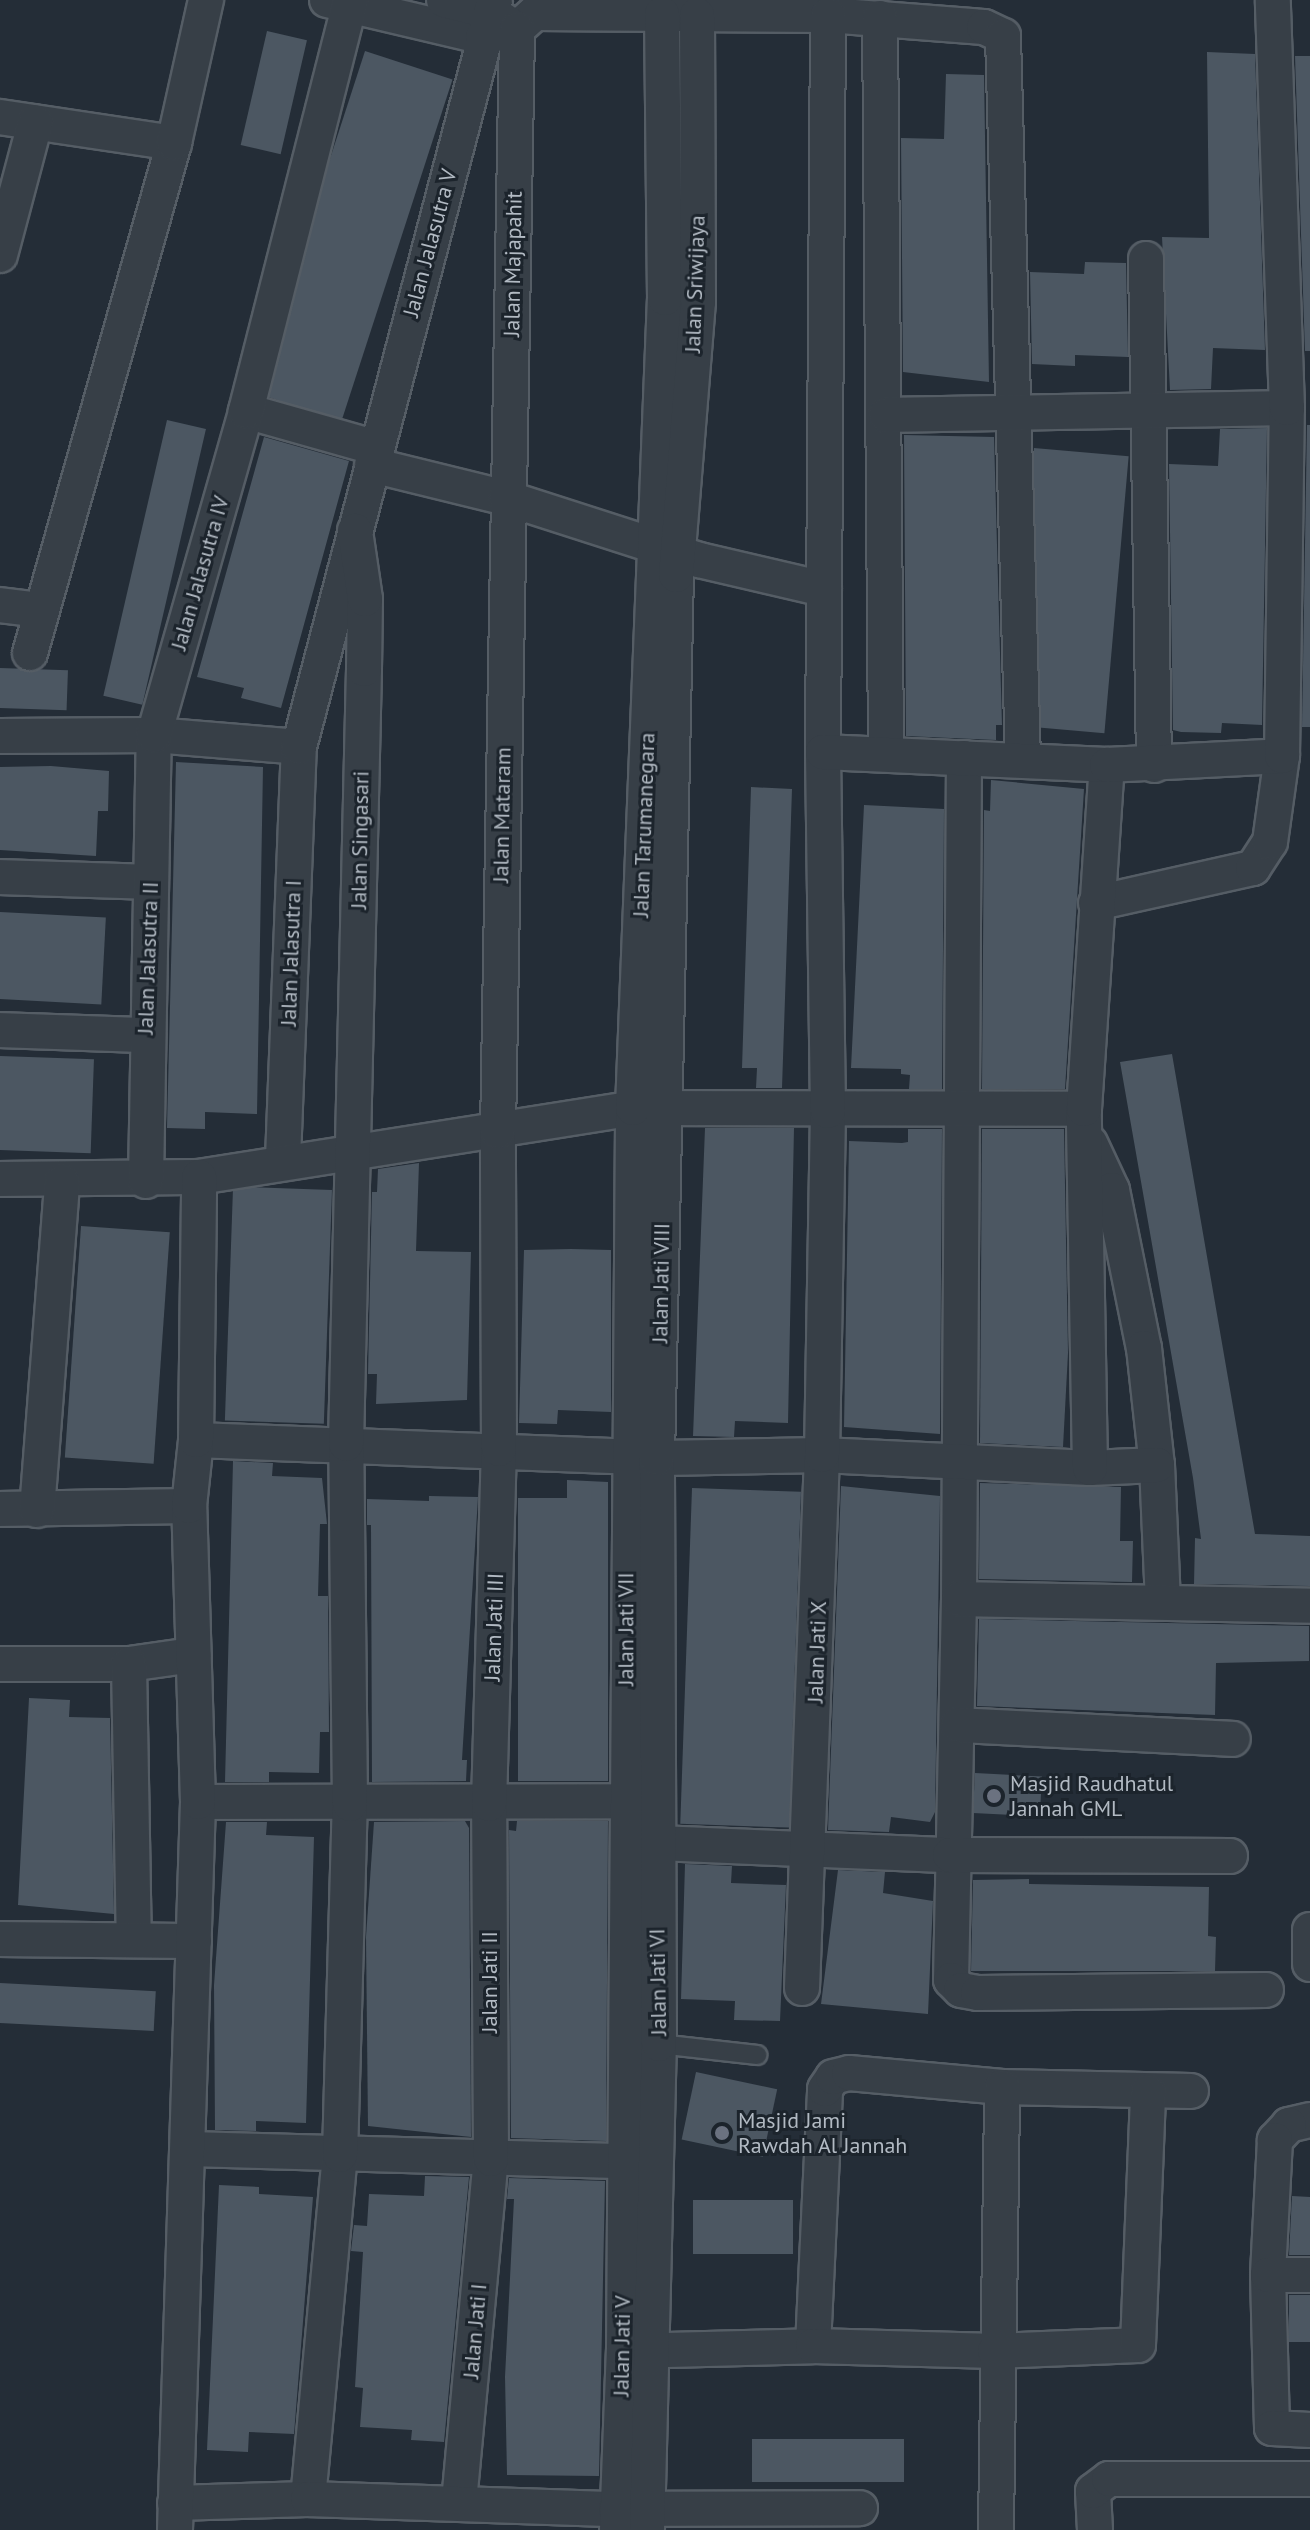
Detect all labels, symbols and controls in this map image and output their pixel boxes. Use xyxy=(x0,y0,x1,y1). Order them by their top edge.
street label: Jalan Jalasutra V xyxy=(398,166,462,320)
street label: Jalan Majapahit xyxy=(499,191,527,337)
street label: Jalan Sriwijaya xyxy=(679,215,711,353)
street label: Jalan Jalasutra IV xyxy=(165,493,235,653)
street label: Jalan Tarumanegara xyxy=(628,732,660,918)
street label: Jalan Mataram xyxy=(488,747,516,883)
street label: Jalan Singasari xyxy=(346,771,374,909)
street label: Jalan Jalasutra I xyxy=(275,879,307,1027)
street label: Jalan Jalasutra II xyxy=(132,881,164,1035)
street label: Jalan Jati VIII xyxy=(647,1222,675,1344)
street label: Jalan Jati III xyxy=(479,1572,509,1682)
street label: Jalan Jati VII xyxy=(613,1572,639,1686)
street label: Jalan Jati X xyxy=(802,1600,832,1704)
place label: Masjid Raudhatul Jannah GML xyxy=(1010,1770,1173,1822)
marker: Masjid Raudhatul Jannah GML xyxy=(985,1787,1003,1805)
street label: Jalan Jati VI xyxy=(644,1928,672,2036)
street label: Jalan Jati II xyxy=(477,1931,503,2033)
place label: Masjid Jami Rawdah Al Jannah xyxy=(738,2107,908,2158)
marker: Masjid Jami Rawdah Al Jannah xyxy=(713,2124,731,2142)
street label: Jalan Jati I xyxy=(458,2282,492,2380)
street label: Jalan Jati V xyxy=(608,2295,636,2397)

